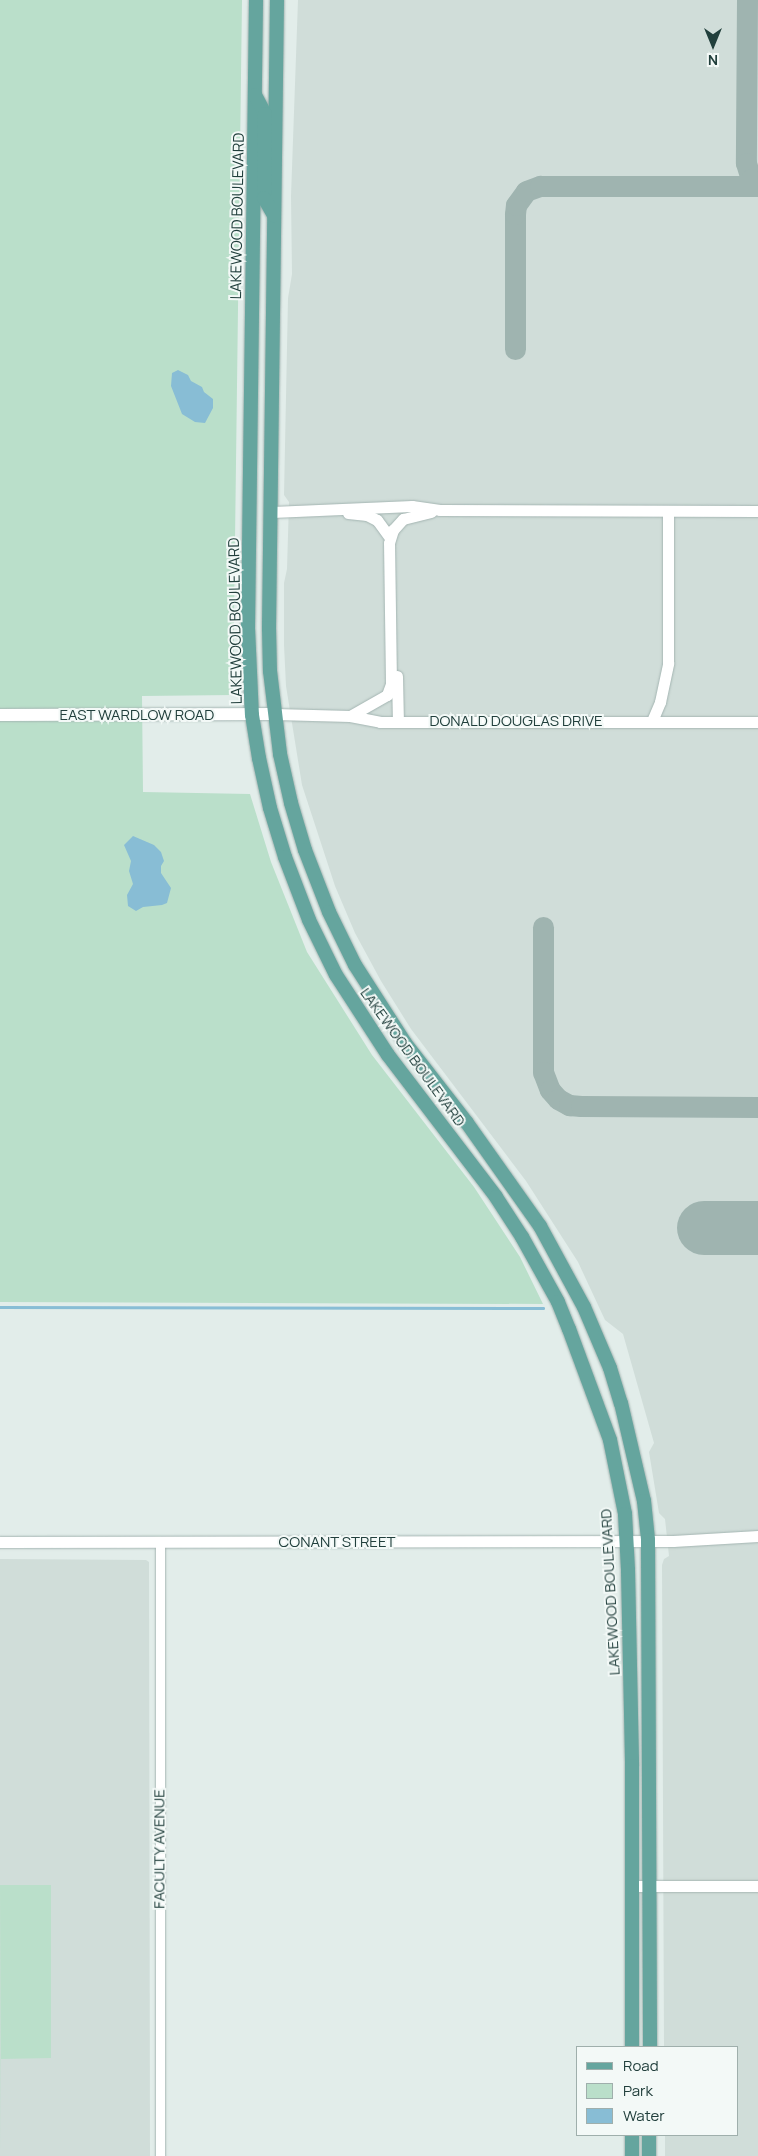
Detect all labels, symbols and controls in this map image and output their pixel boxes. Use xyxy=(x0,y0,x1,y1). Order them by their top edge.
north arrow xyxy=(688,20,738,70)
text: N xyxy=(708,51,718,70)
street label: LAKEWOOD BOULEVARD xyxy=(227,132,247,300)
street label: LAKEWOOD BOULEVARD xyxy=(225,537,245,705)
street label: EAST WARDLOW ROAD xyxy=(59,706,215,724)
street label: DONALD DOUGLAS DRIVE xyxy=(429,712,603,730)
street label: LAKEWOOD BOULEVARD xyxy=(357,984,469,1130)
street label: LAKEWOOD BOULEVARD xyxy=(597,1508,623,1676)
street label: CONANT STREET xyxy=(278,1533,396,1551)
street label: FACULTY AVENUE xyxy=(150,1789,168,1909)
legend xyxy=(576,2046,738,2136)
text: Road xyxy=(623,2055,659,2076)
text: Park xyxy=(623,2080,653,2101)
text: Water xyxy=(623,2105,665,2126)

